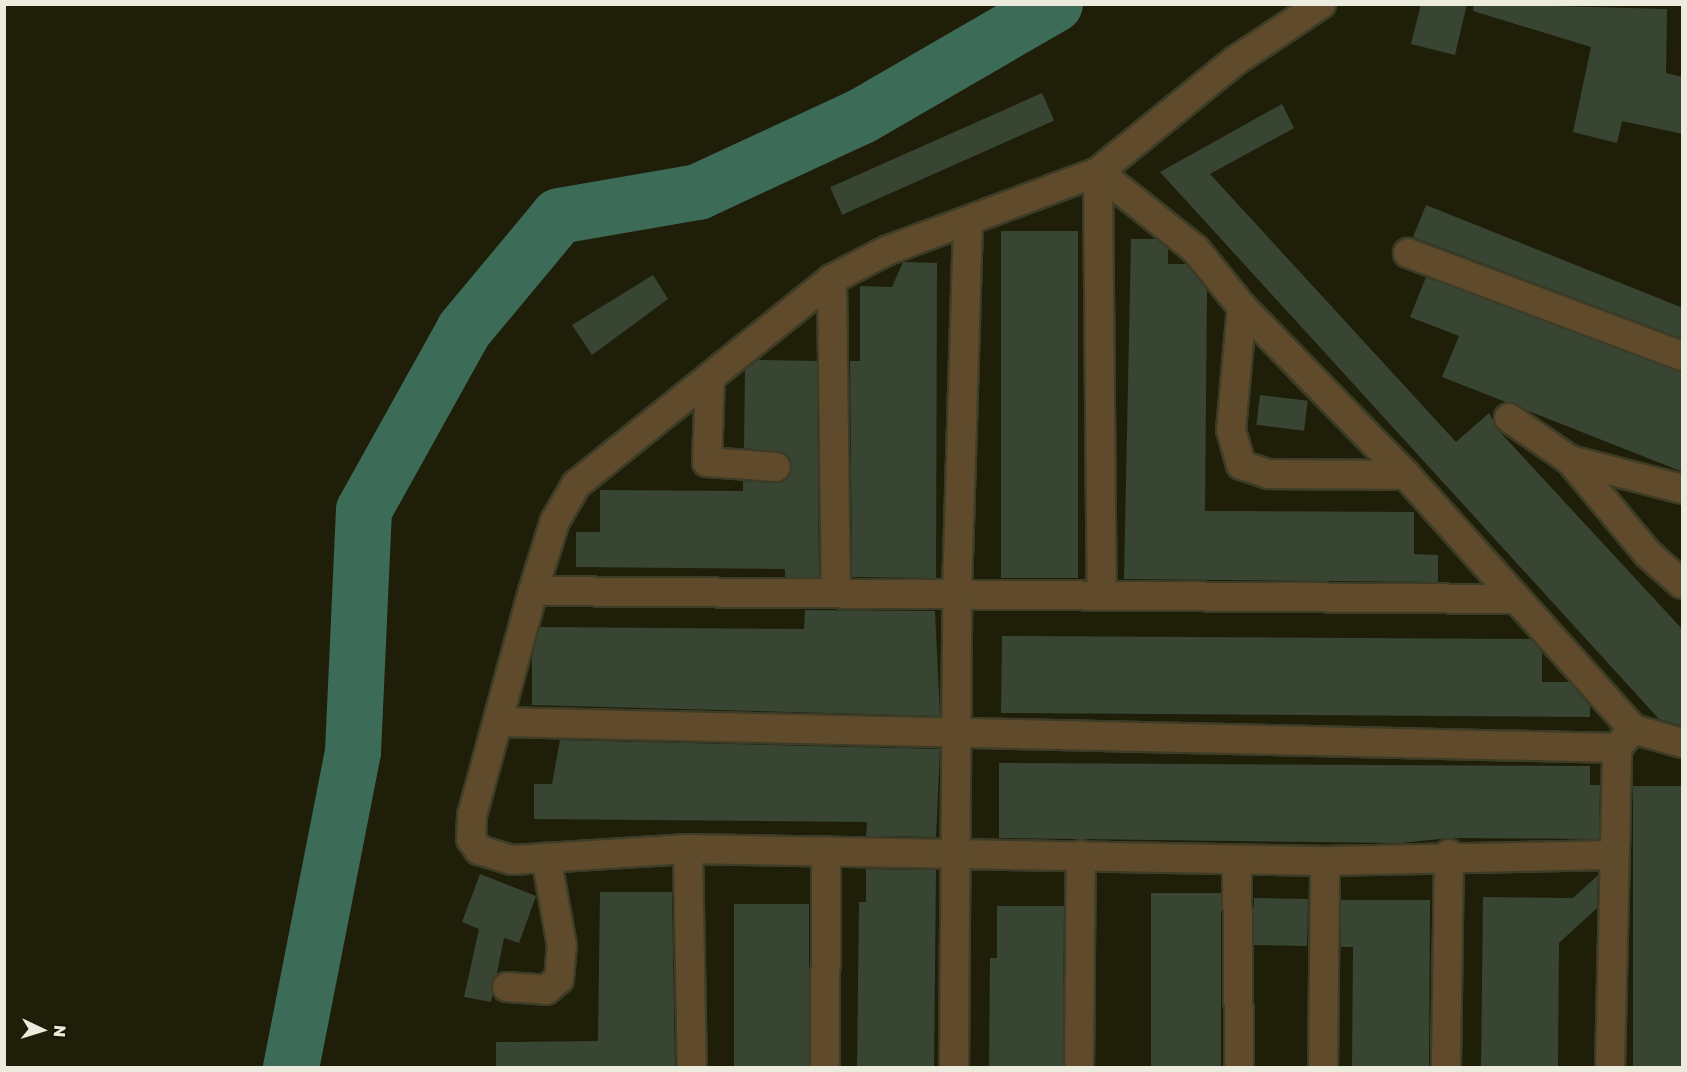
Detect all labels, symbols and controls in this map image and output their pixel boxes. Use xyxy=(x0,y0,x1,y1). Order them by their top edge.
north arrow xyxy=(12,1000,72,1060)
text: N xyxy=(50,1024,70,1038)

